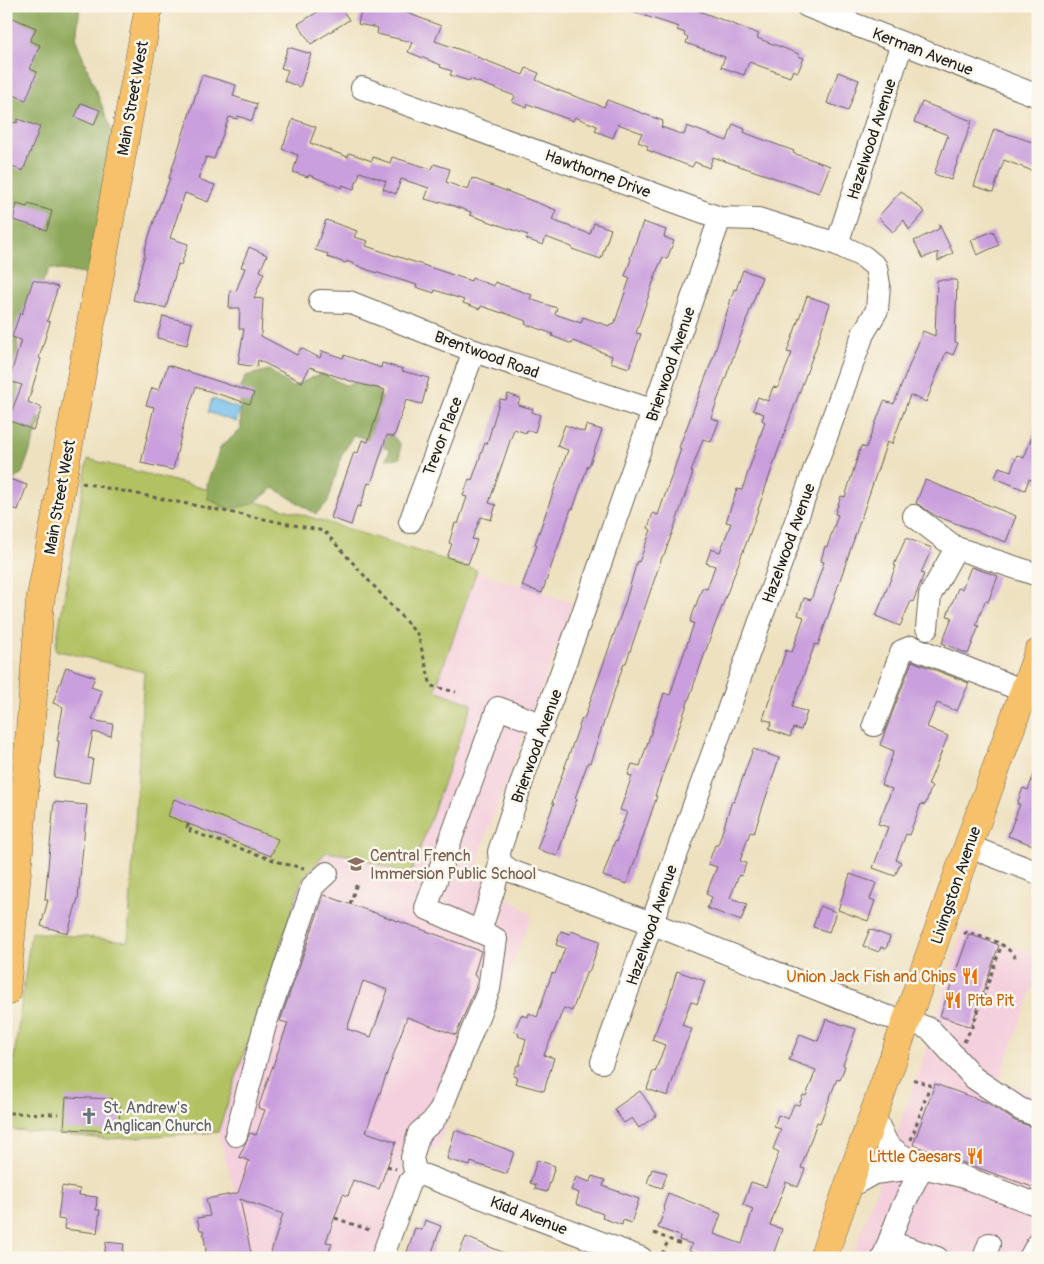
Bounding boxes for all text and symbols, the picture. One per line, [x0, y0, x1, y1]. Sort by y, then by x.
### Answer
street label: Kerman Avenue [870, 24, 976, 80]
street label: Main Street West [113, 39, 153, 157]
street label: Hazelwood Avenue [843, 76, 901, 202]
street label: Hawthorne Drive [542, 146, 653, 202]
street label: Brierwood Avenue [642, 304, 700, 424]
street label: Brentwood Road [432, 327, 542, 383]
street label: Trevor Place [419, 394, 467, 479]
street label: Main Street West [40, 438, 80, 556]
street label: Hazelwood Avenue [758, 481, 820, 606]
street label: Brierwood Avenue [507, 687, 567, 806]
street label: Livingston Avenue [926, 824, 985, 947]
place label: Central French Immersion Public School [370, 846, 536, 884]
school or university icon: Central French Immersion Public School [346, 854, 366, 874]
street label: Hazelwood Avenue [622, 862, 682, 988]
restaurant icon: Union Jack Fish and Chips [960, 966, 980, 986]
place label: Union Jack Fish and Chips [786, 967, 956, 987]
restaurant icon: Pita Pit [943, 990, 963, 1010]
place label: Pita Pit [967, 991, 1015, 1011]
place label: St. Andrew's Anglican Church [103, 1098, 212, 1136]
church icon: St. Andrew's Anglican Church [79, 1106, 99, 1126]
restaurant icon: Little Caesars [965, 1146, 985, 1166]
place label: Little Caesars [868, 1147, 961, 1167]
street label: Kidd Avenue [487, 1192, 570, 1240]

